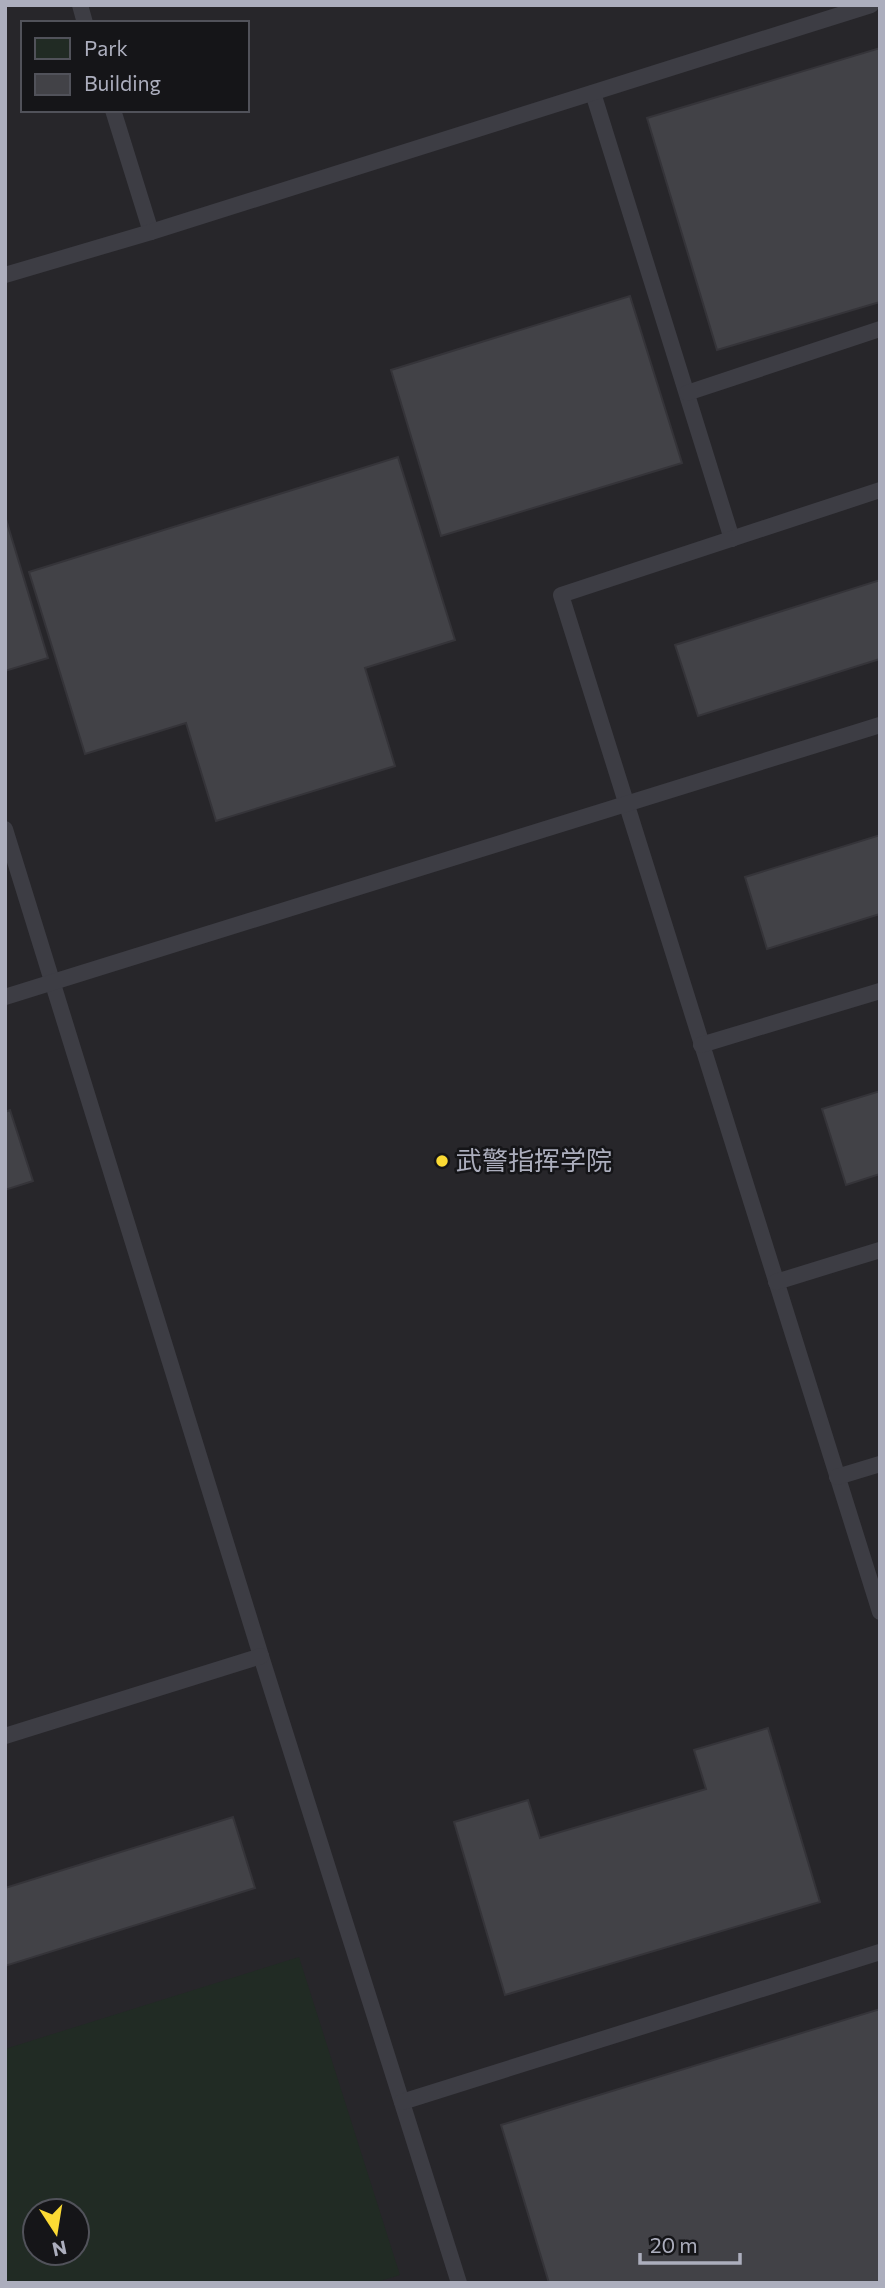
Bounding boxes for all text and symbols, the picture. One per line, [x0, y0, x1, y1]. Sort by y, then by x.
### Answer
legend [21, 21, 248, 112]
text: Park [84, 35, 128, 60]
text: Building [84, 70, 161, 95]
place label: 武警指挥学院 [456, 1144, 612, 1175]
marker: 武警指挥学院 [434, 1153, 450, 1169]
north arrow [21, 2197, 91, 2267]
scale bar [640, 2222, 740, 2266]
text: 20 m [650, 2232, 698, 2257]
text: N [50, 2236, 69, 2262]

